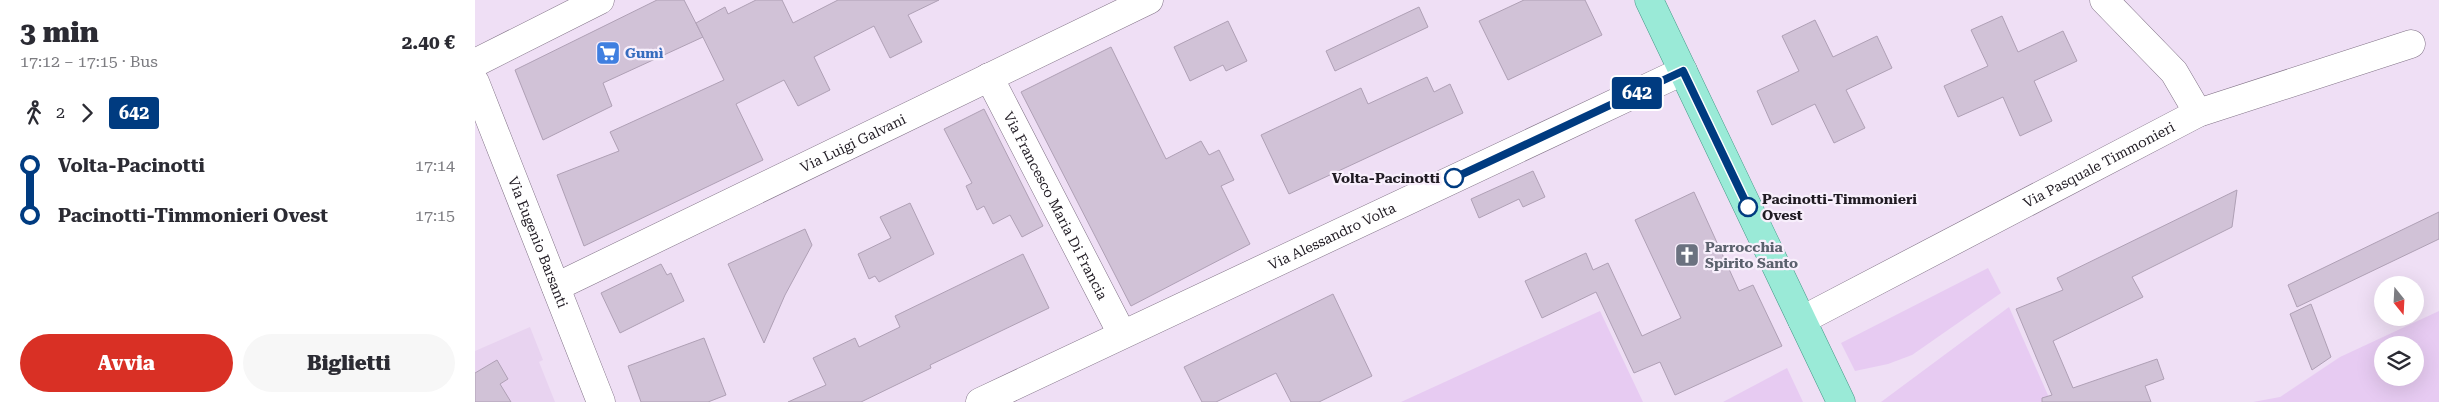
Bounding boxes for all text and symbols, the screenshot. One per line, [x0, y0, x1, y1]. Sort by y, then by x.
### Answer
text: 3 min [20, 16, 99, 49]
text: 2.40 € [402, 31, 455, 54]
supermarket icon: Gumì [595, 40, 621, 66]
place label: Gumì [625, 45, 664, 61]
text: 17:12 – 17:15 · Bus [20, 52, 158, 71]
line badge: 642 [1608, 77, 1666, 109]
text: 642 [1622, 82, 1652, 103]
icon: walk [20, 99, 48, 127]
icon: forward [73, 99, 101, 127]
text: 642 [119, 102, 149, 123]
text: 2 [56, 103, 65, 122]
street label: Via Francesco Maria Di Francia [1000, 109, 1111, 303]
street label: Via Luigi Galvani [798, 111, 909, 176]
street label: Via Pasquale Timmonieri [2021, 118, 2178, 211]
text: Volta-Pacinotti [58, 154, 205, 177]
text: 17:14 [415, 156, 455, 175]
marker: Volta-Pacinotti [1444, 168, 1464, 188]
place label: Volta-Pacinotti [1332, 170, 1440, 186]
street label: Via Eugenio Barsanti [505, 174, 571, 310]
place label: Pacinotti-Timmonieri Ovest [1762, 191, 1917, 223]
marker: Pacinotti-Timmonieri Ovest [1738, 197, 1758, 217]
street label: Via Alessandro Volta [1266, 199, 1398, 273]
text: Pacinotti-Timmonieri Ovest [58, 204, 328, 227]
text: 17:15 [415, 206, 455, 225]
place label: Parrocchia Spirito Santo [1705, 239, 1798, 271]
church icon: Parrocchia Spirito Santo [1674, 242, 1700, 268]
north arrow [2374, 276, 2424, 326]
map controls [2374, 276, 2424, 386]
button: Avvia [20, 334, 233, 392]
button: Biglietti [243, 334, 455, 392]
button: layers [2374, 336, 2424, 386]

